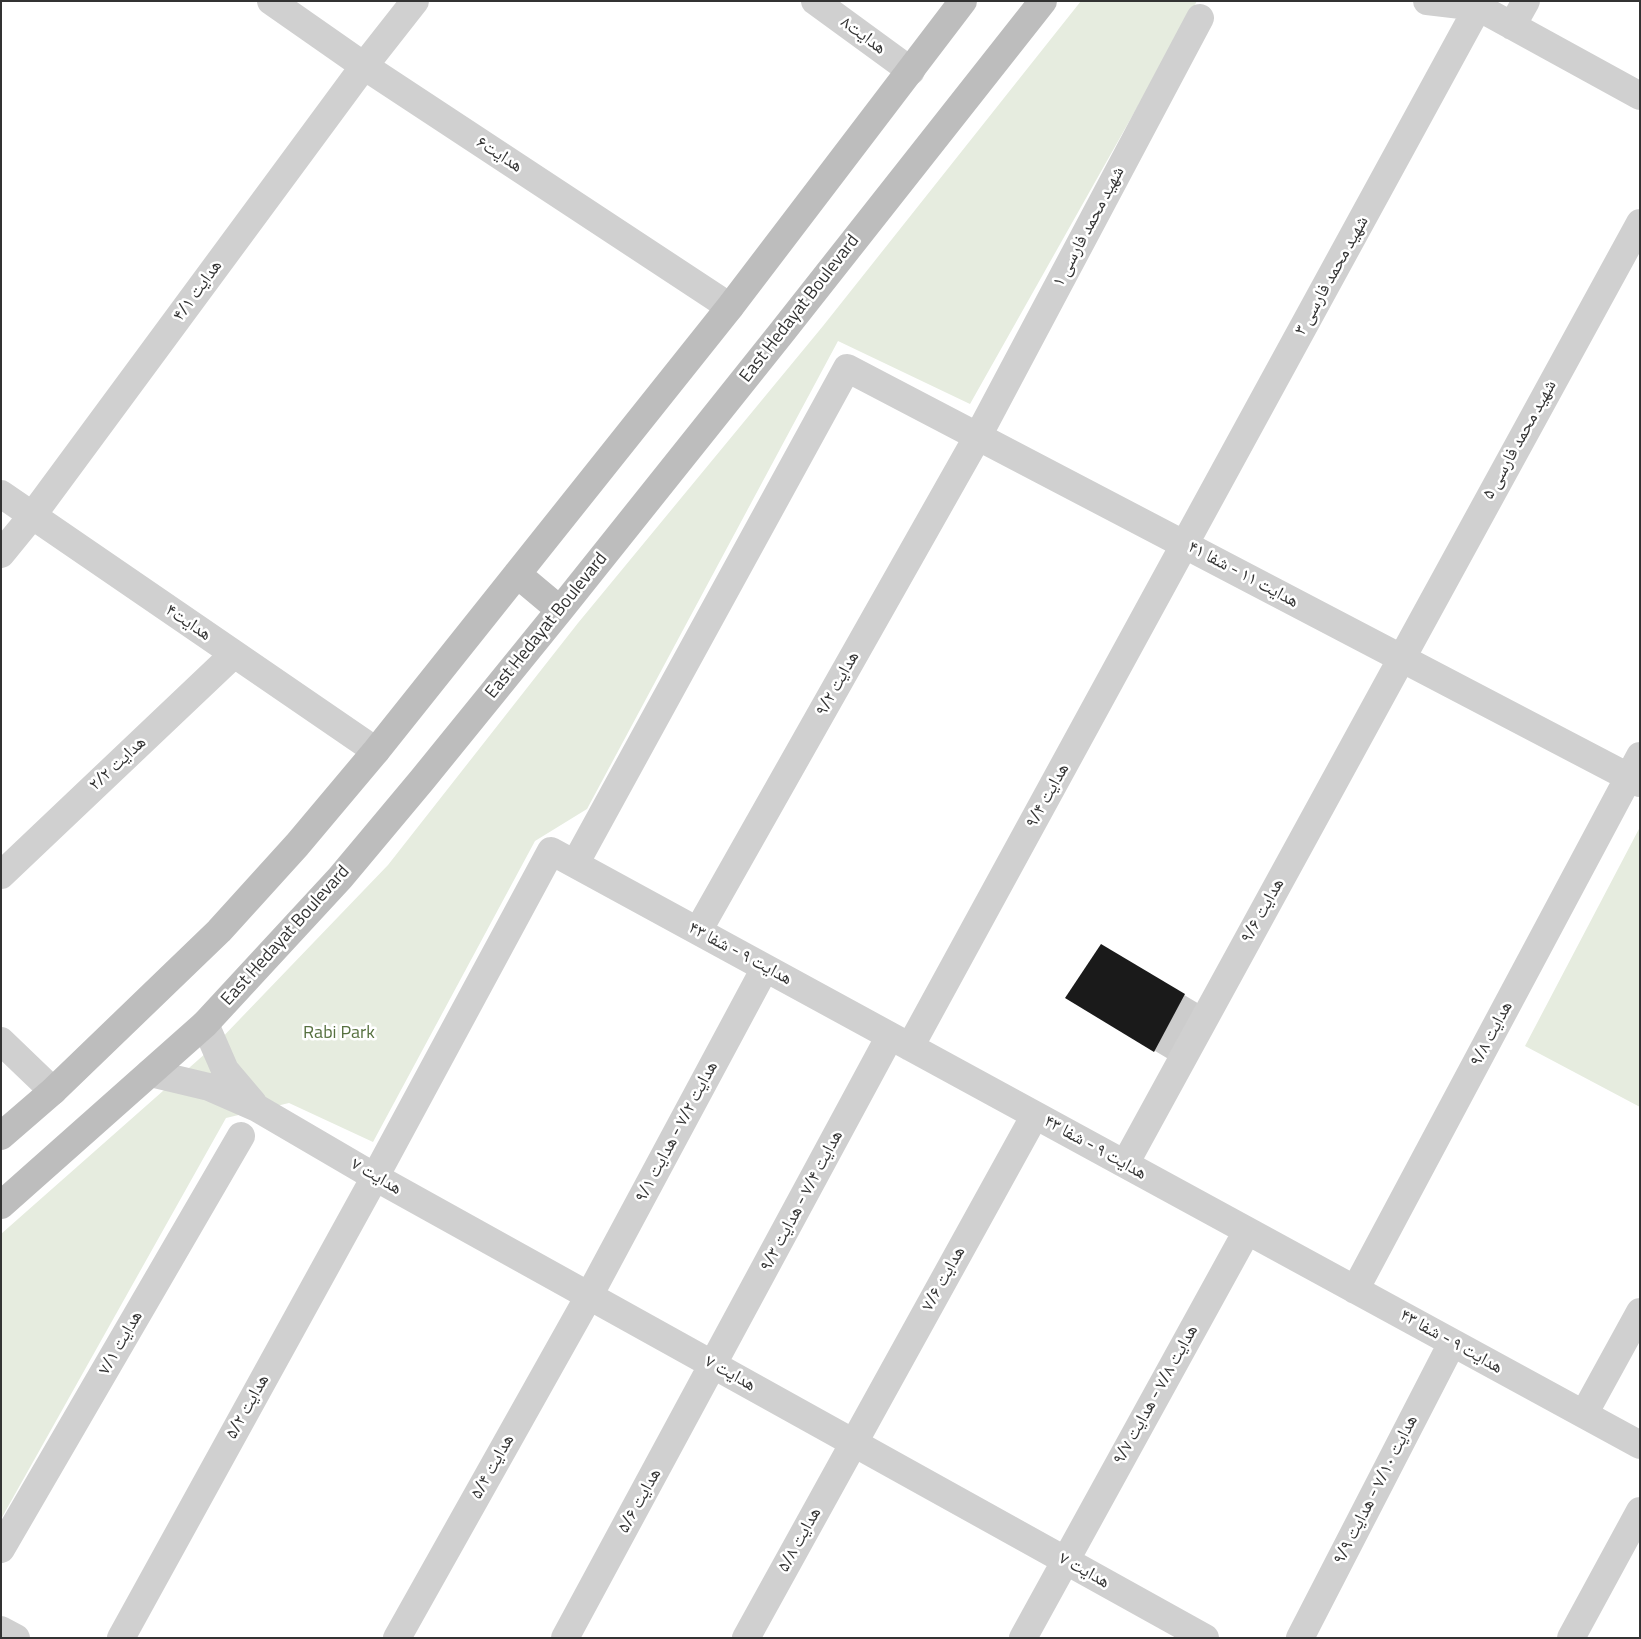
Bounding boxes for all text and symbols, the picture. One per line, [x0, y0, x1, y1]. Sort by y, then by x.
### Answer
street label: هدایت۸ [836, 12, 890, 60]
street label: هدایت۶ [472, 132, 526, 178]
street label: شهید محمد فارسی ۱ [1048, 163, 1130, 291]
street label: شهید محمد فارسی ۳ [1290, 213, 1374, 339]
street label: East Hedayat Boulevard [736, 231, 864, 387]
street label: هدایت ۴/۱ [169, 256, 227, 326]
street label: شهید محمد فارسی ۵ [1478, 377, 1562, 503]
street label: هدایت ۱۱ - شفا ۴۱ [1184, 537, 1302, 613]
street label: East Hedayat Boulevard [482, 549, 612, 703]
street label: هدایت۴ [161, 600, 215, 646]
street label: هدایت ۹/۲ [811, 648, 865, 720]
street label: هدایت ۲/۲ [85, 732, 151, 796]
street label: هدایت ۹/۴ [1021, 760, 1075, 832]
street label: East Hedayat Boulevard [217, 861, 355, 1011]
street label: هدایت ۹/۶ [1236, 875, 1290, 947]
street label: هدایت ۹ - شفا ۴۳ [685, 918, 795, 990]
street label: هدایت ۹/۸ [1466, 998, 1518, 1070]
park label: Rabi Park [303, 1023, 375, 1045]
street label: هدایت ۷/۲ - هدایت ۹/۱ [631, 1058, 723, 1206]
street label: هدایت ۹ - شفا ۴۳ [1040, 1111, 1150, 1185]
street label: هدایت ۷/۴ - هدایت ۹/۳ [756, 1127, 848, 1275]
street label: هدایت ۷ [347, 1154, 405, 1200]
street label: هدایت ۷/۶ [917, 1243, 971, 1315]
street label: هدایت ۹ - شفا ۴۳ [1396, 1305, 1506, 1379]
street label: هدایت ۷/۱ [94, 1307, 148, 1379]
street label: هدایت ۷/۸ - هدایت ۹/۷ [1109, 1321, 1203, 1469]
street label: هدایت ۷ [701, 1351, 759, 1397]
street label: هدایت ۵/۲ [221, 1371, 275, 1443]
street label: هدایت ۷/۱۰ - هدایت ۹/۹ [1329, 1412, 1423, 1568]
street label: هدایت ۵/۴ [466, 1431, 520, 1503]
street label: هدایت ۵/۶ [613, 1465, 667, 1537]
street label: هدایت ۵/۸ [773, 1504, 827, 1576]
street label: هدایت ۷ [1055, 1548, 1113, 1594]

